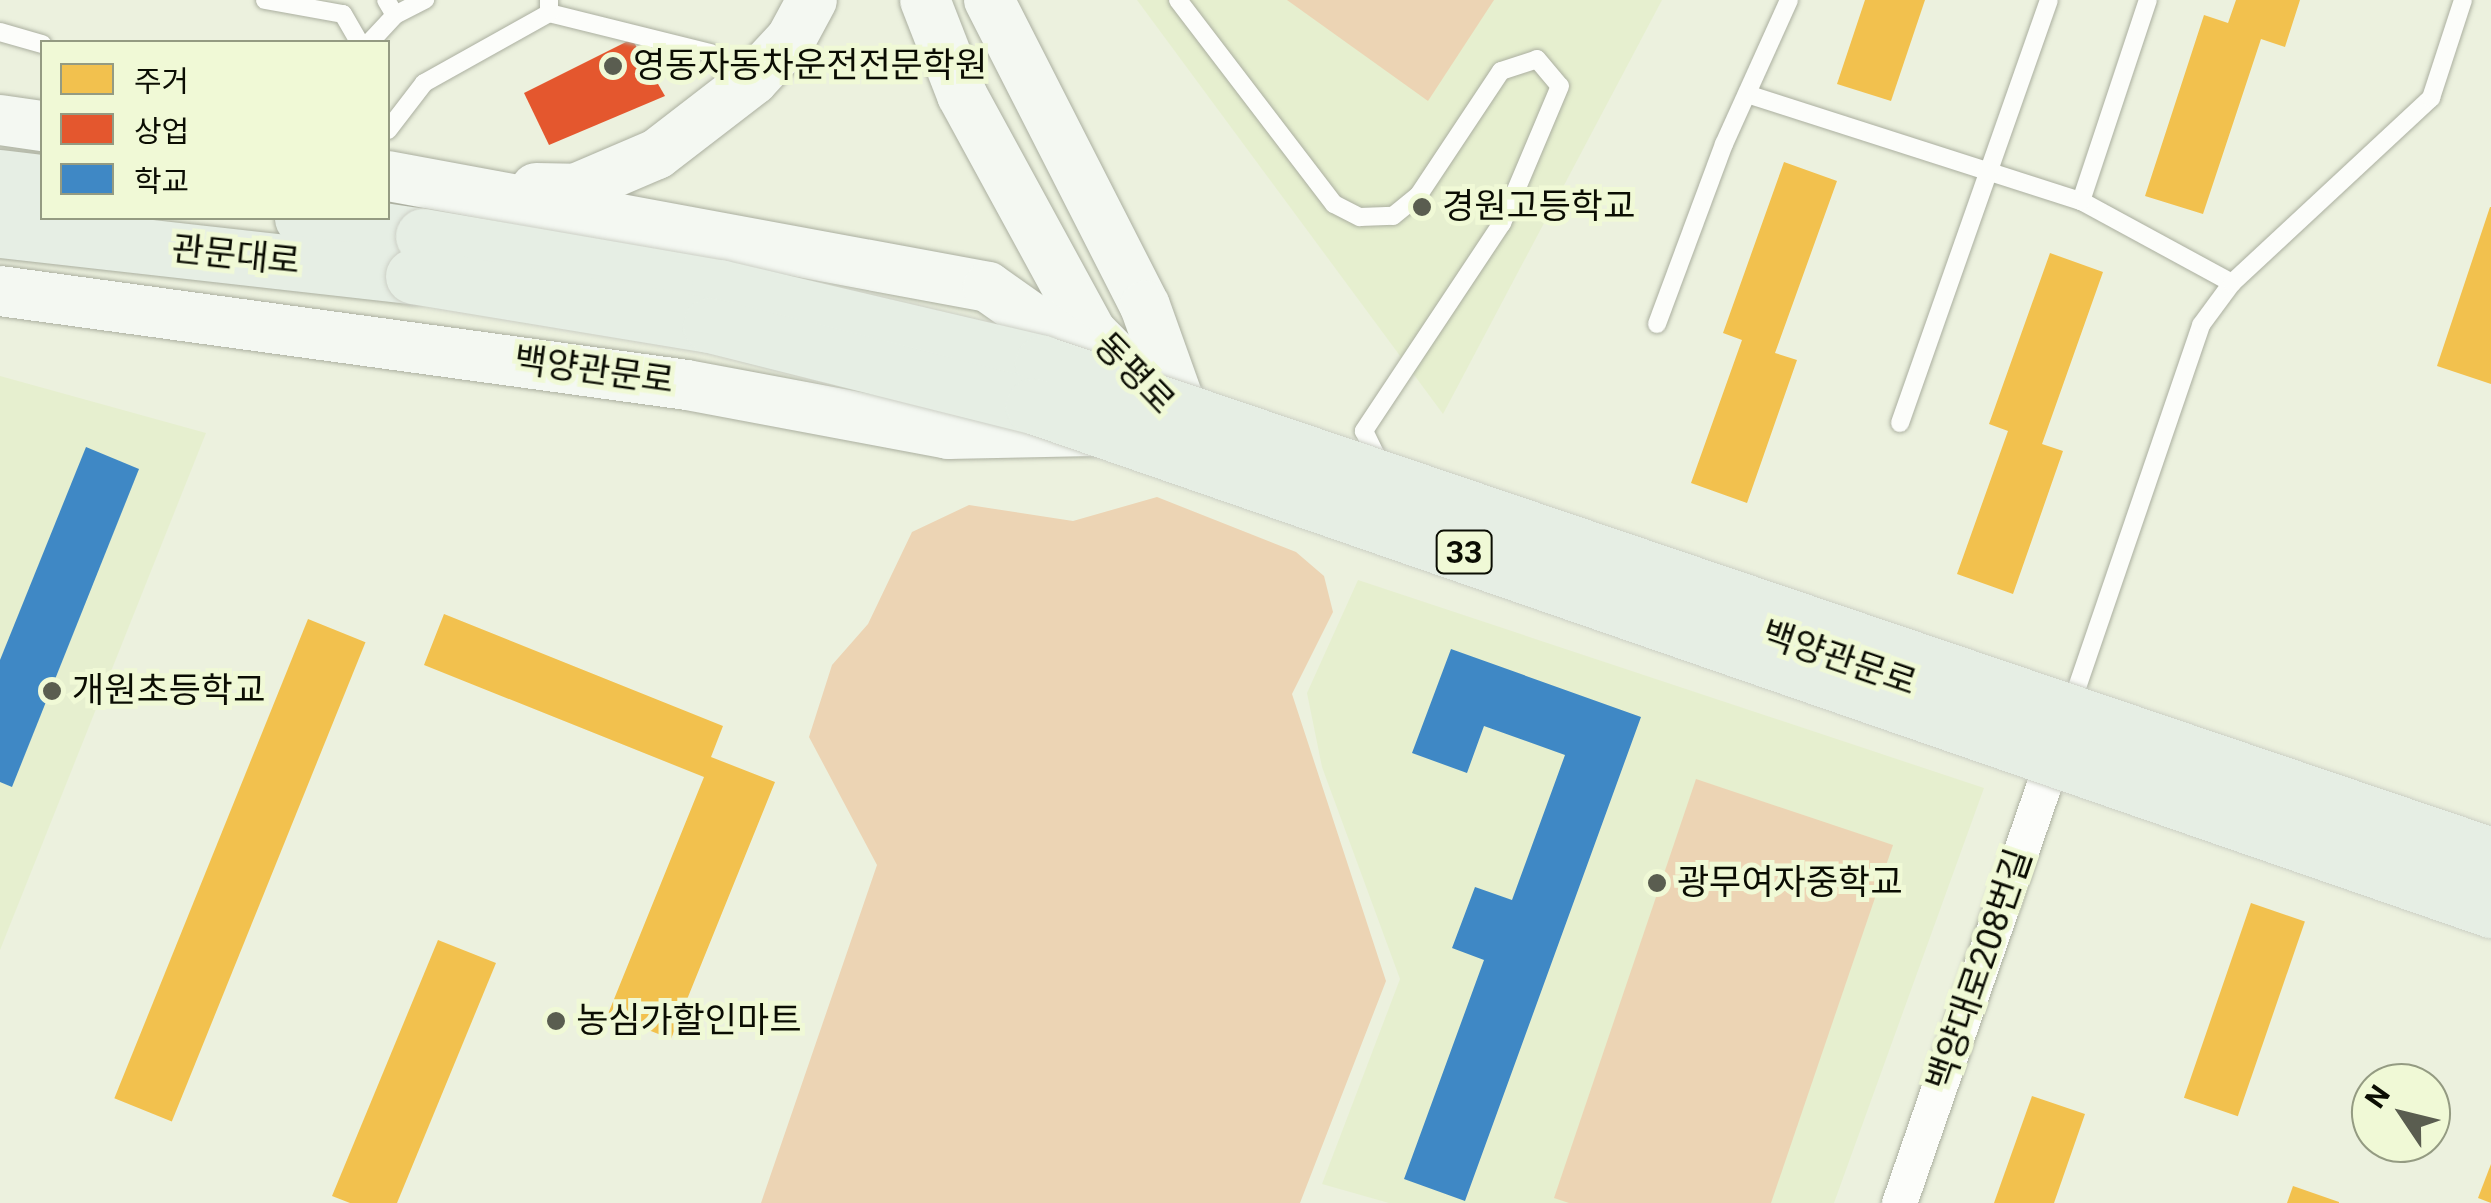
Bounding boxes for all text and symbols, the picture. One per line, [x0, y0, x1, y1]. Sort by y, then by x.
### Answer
legend [40, 40, 390, 220]
place label: 영동자동차운전전문학원 [633, 45, 987, 87]
marker: 영동자동차운전전문학원 [602, 55, 624, 77]
text: 주거 [134, 64, 189, 99]
text: 상업 [134, 114, 189, 149]
text: 학교 [134, 164, 189, 199]
place label: 경원고등학교 [1442, 186, 1635, 228]
marker: 경원고등학교 [1411, 196, 1433, 218]
street label: 관문대로 [170, 228, 302, 284]
street label: 동평로 [1085, 325, 1183, 423]
street label: 백양관문로 [511, 339, 677, 403]
road number: 33 [1434, 525, 1494, 579]
street label: 백양관문로 [1756, 613, 1922, 705]
place label: 개원초등학교 [72, 670, 265, 712]
marker: 개원초등학교 [41, 680, 63, 702]
street label: 백양대로208번길 [1919, 844, 2041, 1096]
place label: 광무여자중학교 [1677, 862, 1902, 904]
marker: 광무여자중학교 [1646, 872, 1668, 894]
place label: 농심가할인마트 [576, 1000, 801, 1042]
marker: 농심가할인마트 [545, 1010, 567, 1032]
north arrow [2351, 1063, 2451, 1163]
text: N [2358, 1079, 2397, 1114]

